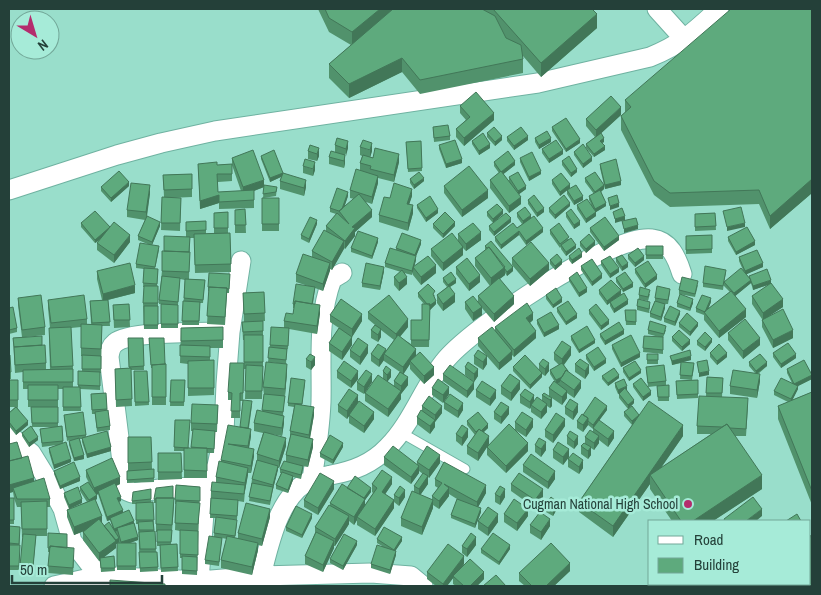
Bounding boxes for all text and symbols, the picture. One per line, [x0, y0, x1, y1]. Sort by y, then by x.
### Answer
north arrow [10, 10, 60, 60]
text: N [34, 36, 52, 55]
place label: Cugman National High School [523, 495, 678, 513]
marker: Cugman National High School [682, 498, 694, 510]
legend [648, 520, 811, 585]
text: Road [694, 529, 723, 550]
scale bar [12, 552, 162, 584]
text: Building [694, 554, 739, 575]
text: 50 m [20, 559, 47, 580]

